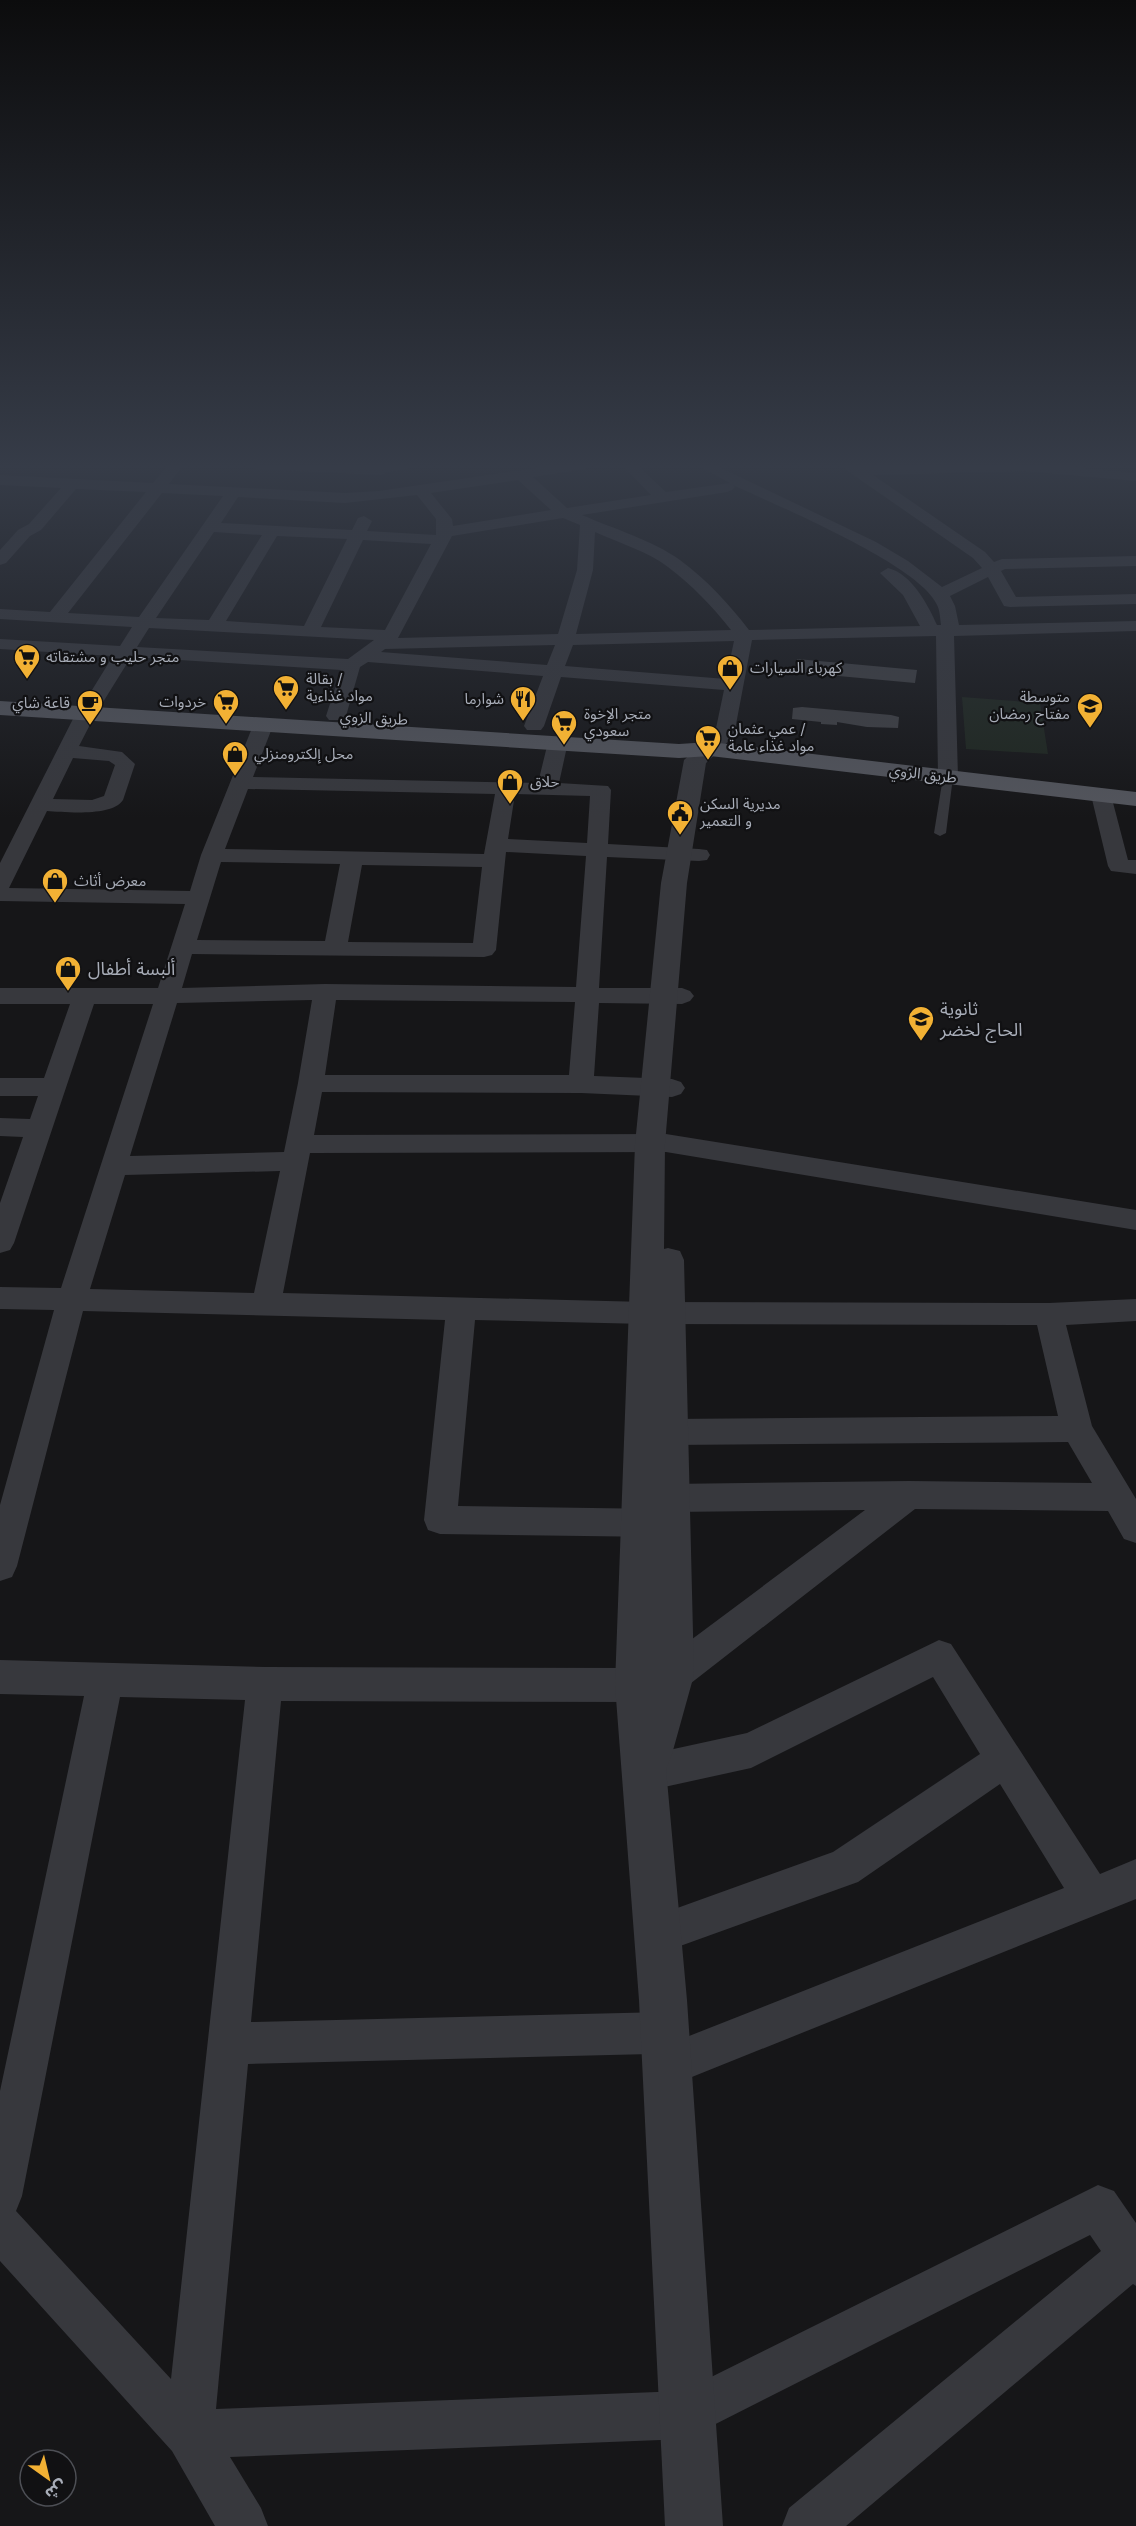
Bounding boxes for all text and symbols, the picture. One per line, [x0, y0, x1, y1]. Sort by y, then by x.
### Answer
supermarket icon: متجر حليب و مشتقاته [12, 642, 42, 680]
place label: متجر حليب و مشتقاته [46, 647, 179, 666]
shop icon: كهرباء السيارات [715, 653, 745, 691]
place label: كهرباء السيارات [750, 658, 843, 677]
place label: بقالة / مواد غذاءية [306, 669, 373, 705]
supermarket icon: بقالة / مواد غذاءية [271, 673, 301, 711]
restaurant icon: شوارما [508, 684, 538, 722]
supermarket icon: خردوات [211, 687, 241, 725]
place label: متوسطة مفتاح رمضان [989, 687, 1070, 726]
cafe icon: قاعة شاي [75, 688, 105, 726]
place label: شوارما [464, 689, 504, 708]
school or university icon: متوسطة مفتاح رمضان [1075, 691, 1105, 729]
place label: خردوات [159, 692, 206, 711]
place label: قاعة شاي [12, 693, 70, 714]
place label: متجر الإخوة سعودي [584, 704, 651, 742]
street label: طريق الزوي [339, 706, 408, 731]
supermarket icon: متجر الإخوة سعودي [549, 708, 579, 746]
place label: عمي عثمان / مواد غذاء عامة [728, 719, 814, 755]
supermarket icon: عمي عثمان / مواد غذاء عامة [693, 723, 723, 761]
shop icon: محل إلكترومنزلي [220, 739, 250, 777]
place label: محل إلكترومنزلي [254, 744, 353, 765]
street label: طريق الزوي [888, 760, 958, 790]
shop icon: حلاق [495, 767, 525, 805]
place label: حلاق [530, 772, 560, 791]
place label: مديرية السكن و التعمير [699, 794, 781, 830]
public building icon: مديرية السكن و التعمير [665, 798, 695, 836]
shop icon: معرض أثاث [40, 866, 70, 904]
place label: معرض أثاث [74, 871, 146, 890]
shop icon: ألبسة أطفال [53, 954, 83, 992]
place label: ألبسة أطفال [88, 958, 175, 980]
place label: ثانوية الحاج لخضر [939, 998, 1023, 1043]
school or university icon: ثانوية الحاج لخضر [906, 1004, 936, 1042]
north arrow [18, 2448, 78, 2508]
text: ش [42, 2476, 71, 2505]

